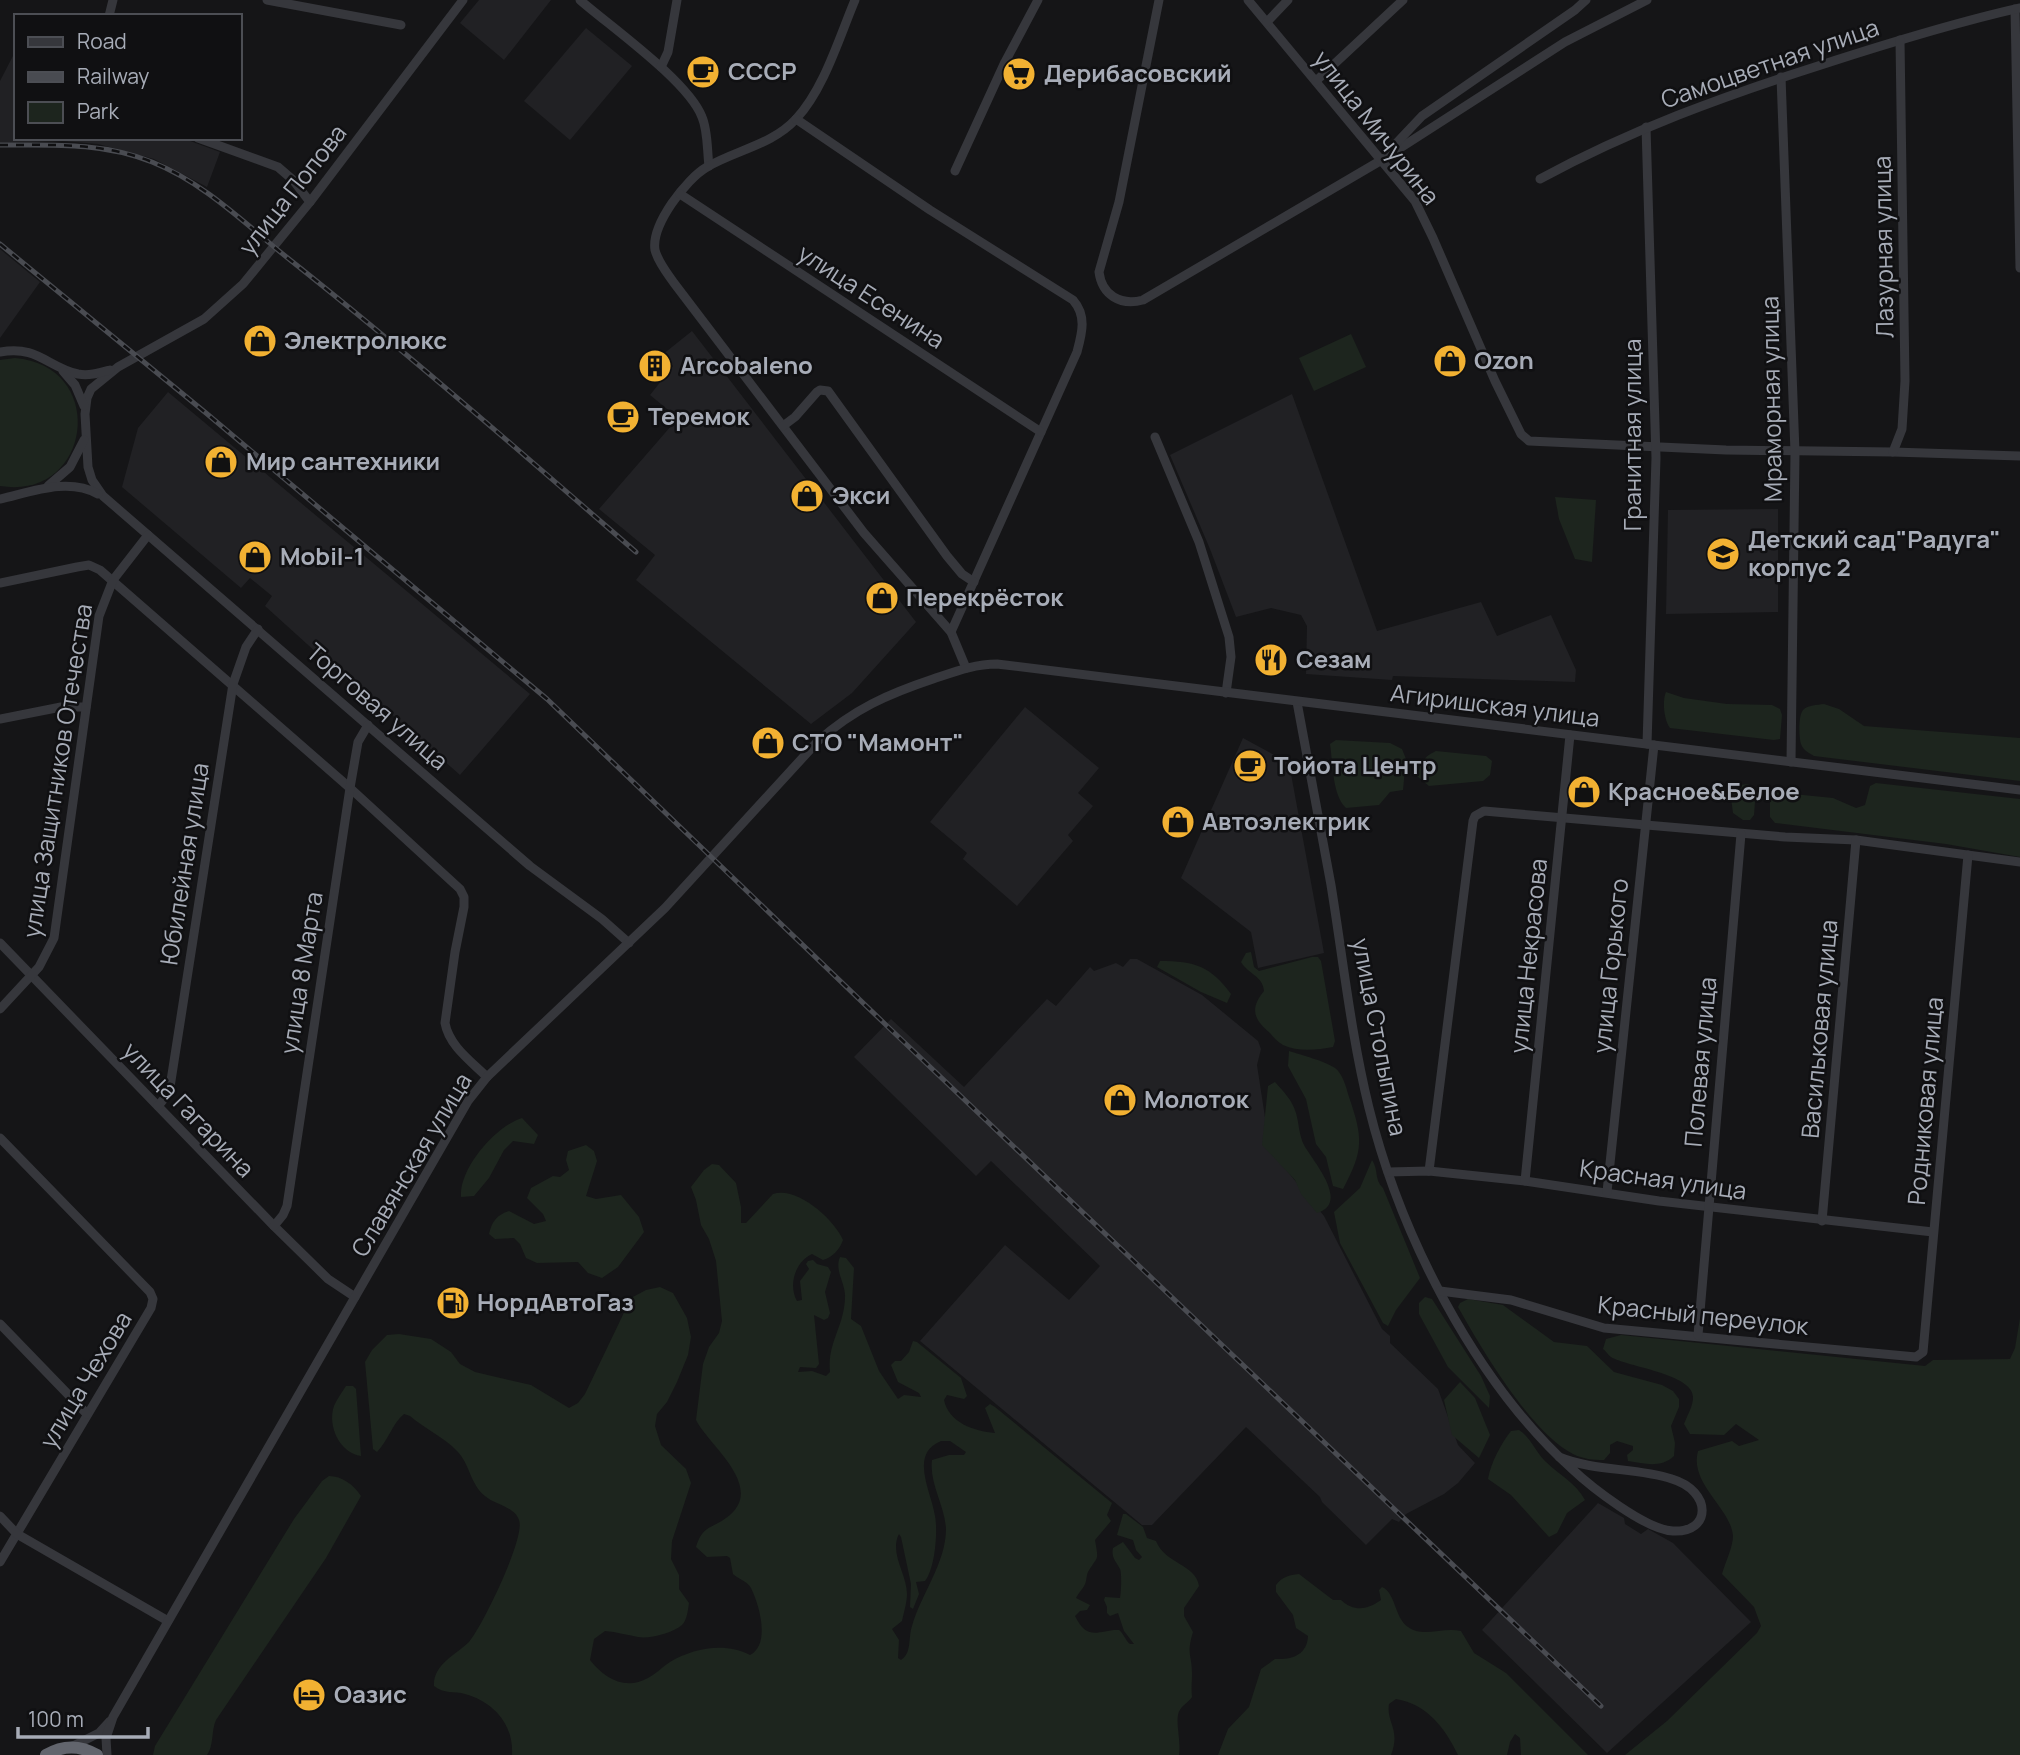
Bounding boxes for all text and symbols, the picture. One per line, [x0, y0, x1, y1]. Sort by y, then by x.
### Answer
street label: Самоцветная улица [1656, 10, 1883, 115]
legend [14, 14, 242, 140]
text: Road [77, 27, 127, 55]
street label: улица Мичурина [1306, 43, 1448, 211]
cafe icon: СССР [684, 53, 722, 91]
place label: СССР [728, 54, 797, 87]
supermarket icon: Дерибасовский [1000, 55, 1038, 93]
place label: Дерибасовский [1044, 56, 1232, 89]
text: Railway [77, 62, 149, 90]
text: Park [77, 97, 119, 125]
street label: улица Попова [230, 117, 353, 261]
street label: Лазурная улица [1864, 155, 1901, 339]
street label: улица Есенина [792, 236, 952, 356]
street label: Мраморная улица [1752, 296, 1789, 502]
shop icon: Электролюкс [241, 322, 279, 360]
place label: Электролюкс [284, 323, 447, 356]
street label: Гранитная улица [1615, 339, 1648, 531]
shop icon: Ozon [1431, 342, 1469, 380]
place label: Ozon [1474, 343, 1534, 376]
building icon: Arcobaleno [636, 347, 674, 385]
place label: Arcobaleno [680, 348, 813, 381]
cafe icon: Теремок [604, 398, 642, 436]
place label: Теремок [648, 399, 750, 432]
shop icon: Мир сантехники [202, 443, 240, 481]
place label: Мир сантехники [246, 444, 440, 477]
shop icon: Экси [788, 477, 826, 515]
place label: Экси [832, 478, 890, 511]
place label: Детский сад"Радуга" корпус 2 [1748, 522, 2001, 583]
school or university icon: Детский сад"Радуга" корпус 2 [1704, 535, 1742, 573]
shop icon: Mobil-1 [236, 538, 274, 576]
place label: Mobil-1 [280, 539, 364, 572]
shop icon: Перекрёсток [863, 579, 901, 617]
place label: Перекрёсток [906, 580, 1064, 613]
street label: улица Защитников Отечества [14, 601, 99, 940]
street label: Торговая улица [300, 635, 456, 777]
restaurant icon: Сезам [1252, 641, 1290, 679]
place label: Сезам [1296, 642, 1371, 675]
street label: Агиришская улица [1389, 675, 1602, 734]
shop icon: СТО "Мамонт" [749, 724, 787, 762]
place label: СТО "Мамонт" [792, 725, 964, 758]
cafe icon: Тойота Центр [1231, 747, 1269, 785]
place label: Тойота Центр [1274, 748, 1437, 781]
street label: Юбилейная улица [151, 760, 216, 967]
shop icon: Красное&Белое [1565, 773, 1603, 811]
place label: Красное&Белое [1608, 774, 1800, 807]
shop icon: Автоэлектрик [1159, 803, 1197, 841]
place label: Автоэлектрик [1202, 804, 1371, 837]
street label: улица Некрасова [1501, 857, 1554, 1055]
street label: улица Горького [1584, 877, 1635, 1055]
street label: улица 8 Марта [271, 889, 330, 1056]
street label: Васильковая улица [1793, 918, 1845, 1140]
street label: улица Столыпина [1345, 935, 1416, 1138]
street label: Полевая улица [1676, 975, 1723, 1148]
street label: Родниковая улица [1899, 995, 1950, 1206]
street label: улица Гагарина [116, 1034, 262, 1184]
street label: Славянская улица [343, 1066, 479, 1262]
shop icon: Молоток [1101, 1081, 1139, 1119]
place label: Молоток [1144, 1082, 1250, 1115]
street label: Красная улица [1578, 1150, 1749, 1207]
fuel station icon: НордАвтоГаз [434, 1284, 472, 1322]
place label: НордАвтоГаз [477, 1285, 634, 1318]
street label: Красный переулок [1596, 1287, 1811, 1342]
street label: улица Чехова [31, 1305, 139, 1454]
hotel icon: Оазис [290, 1676, 328, 1714]
place label: Оазис [334, 1677, 407, 1710]
scale bar [18, 1696, 147, 1740]
text: 100 m [28, 1705, 84, 1733]

